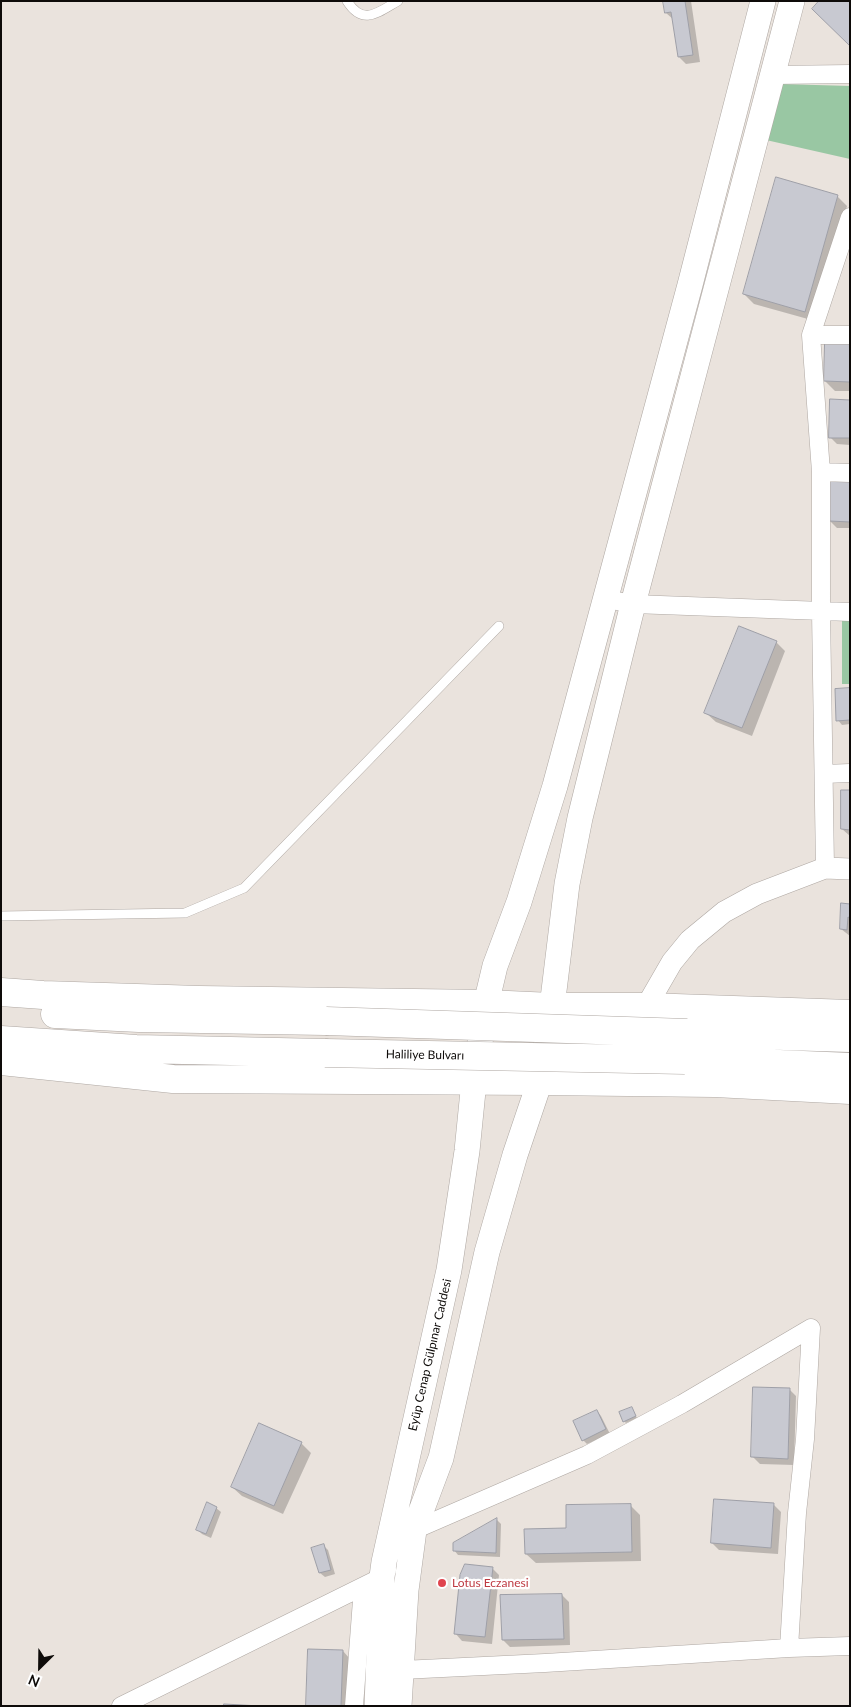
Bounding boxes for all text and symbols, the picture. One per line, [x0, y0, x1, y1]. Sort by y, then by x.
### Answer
street label: Haliliye Bulvarı [386, 1047, 464, 1063]
street label: Eyüp Cenap Gülpınar Caddesi [405, 1277, 455, 1433]
place label: Lotus Eczanesi [452, 1576, 529, 1590]
marker: Lotus Eczanesi [436, 1577, 448, 1589]
north arrow [15, 1642, 65, 1692]
text: N [26, 1671, 42, 1691]

